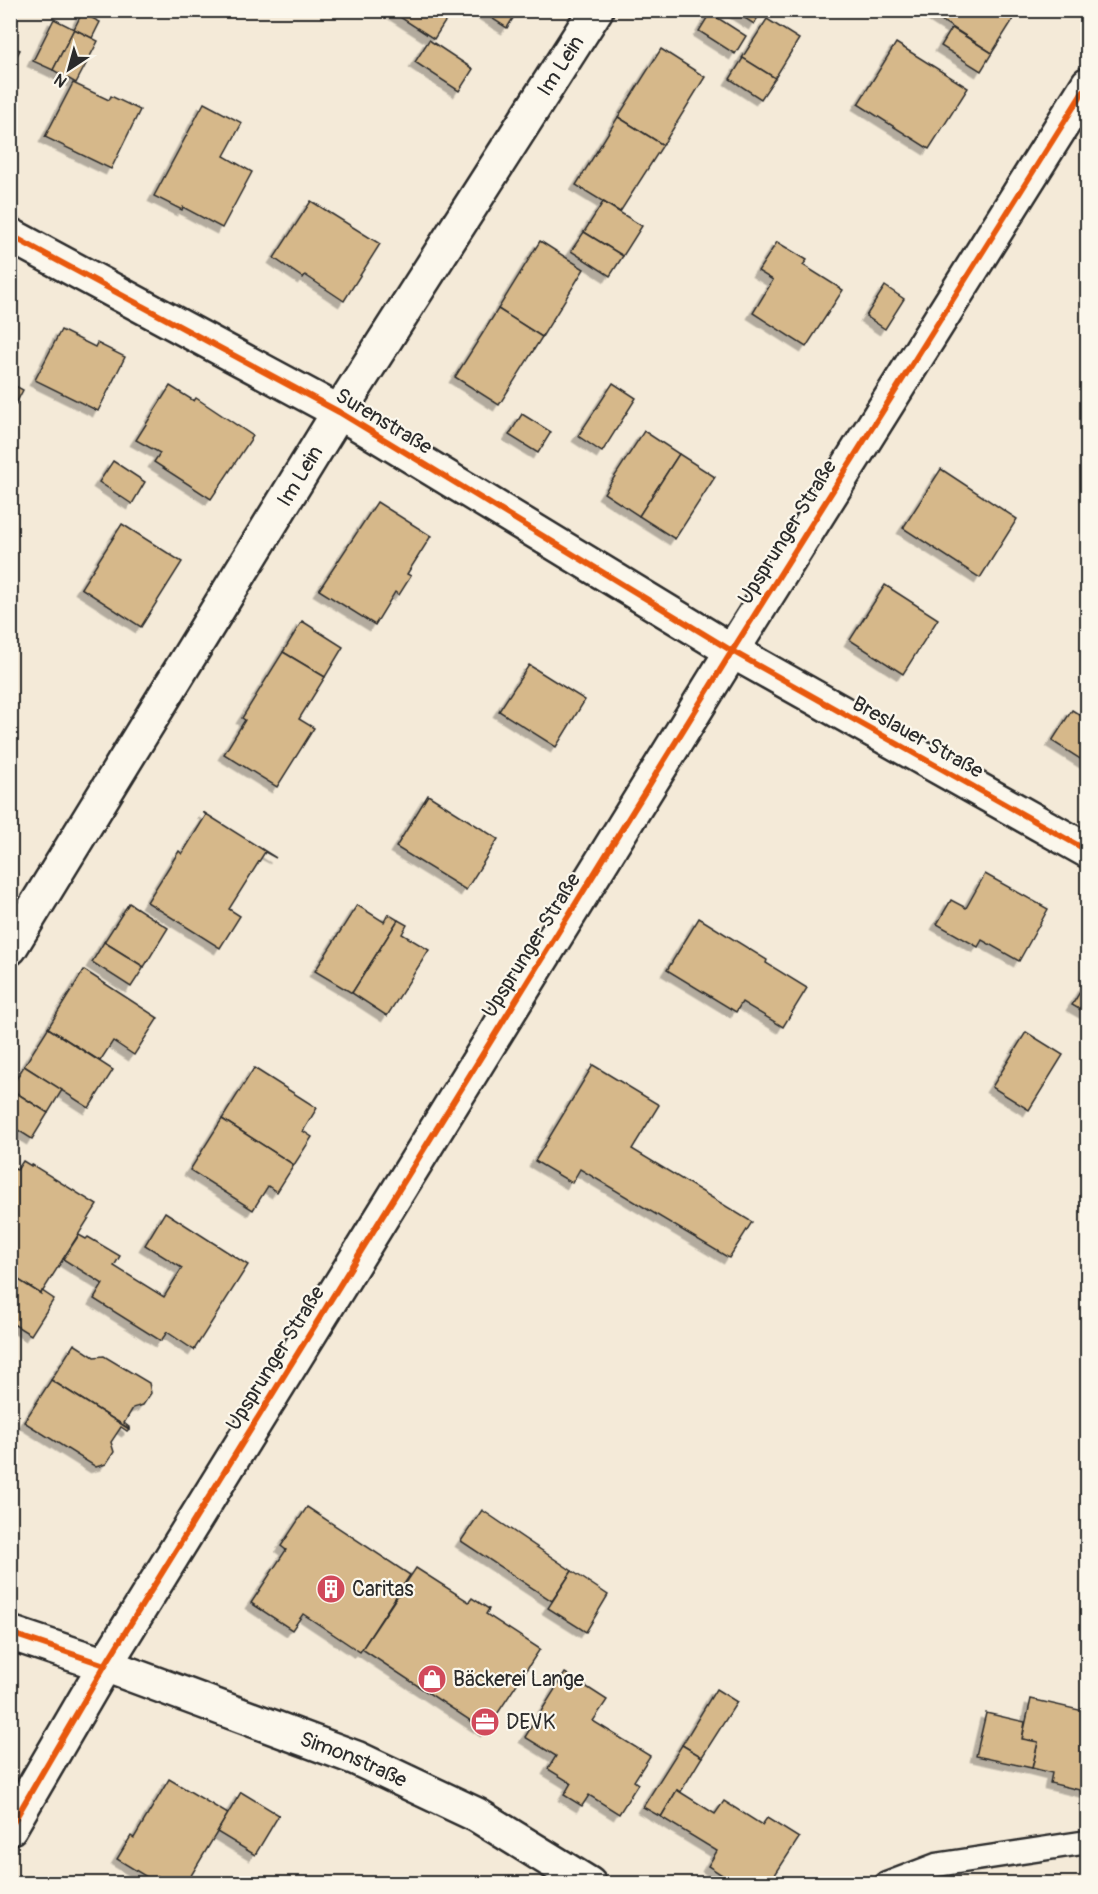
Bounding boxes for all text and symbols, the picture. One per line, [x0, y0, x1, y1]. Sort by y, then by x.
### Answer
street label: Im Lein [531, 31, 590, 101]
north arrow [39, 39, 99, 99]
text: N [50, 69, 71, 92]
street label: Surenstraße [330, 382, 438, 461]
street label: Im Lein [271, 441, 329, 512]
street label: Upsprunger Straße [732, 454, 843, 610]
street label: Breslauer Straße [847, 690, 989, 785]
street label: Upsprunger Straße [476, 867, 587, 1023]
street label: Upsprunger Straße [220, 1280, 331, 1436]
building icon: Caritas [315, 1573, 347, 1605]
place label: Caritas [352, 1576, 414, 1603]
shop icon: Bäckerei Lange [416, 1663, 448, 1695]
place label: Bäckerei Lange [453, 1666, 585, 1693]
office icon: DEVK [469, 1706, 501, 1738]
place label: DEVK [506, 1709, 556, 1736]
street label: Simonstraße [296, 1725, 412, 1794]

